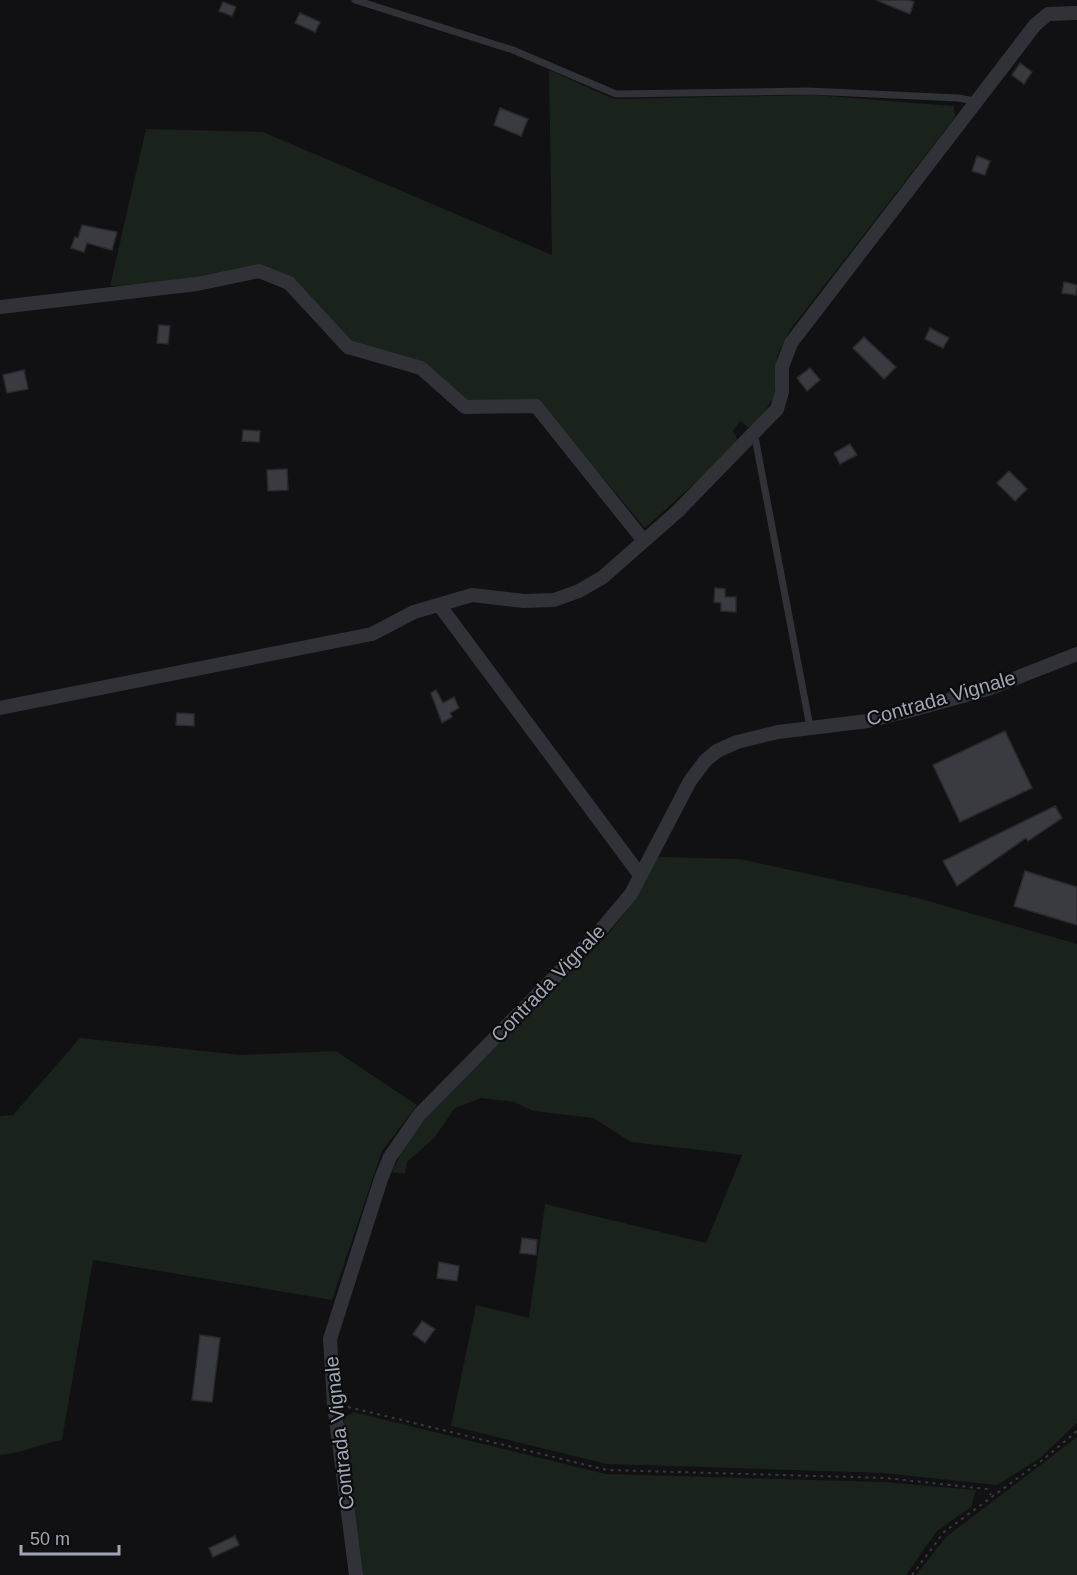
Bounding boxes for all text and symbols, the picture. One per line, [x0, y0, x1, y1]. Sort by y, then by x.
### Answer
street label: Contrada Vignale [864, 666, 1018, 730]
street label: Contrada Vignale [487, 920, 609, 1046]
street label: Contrada Vignale [320, 1355, 358, 1511]
scale bar [21, 1518, 118, 1556]
text: 50 m [30, 1529, 70, 1549]

